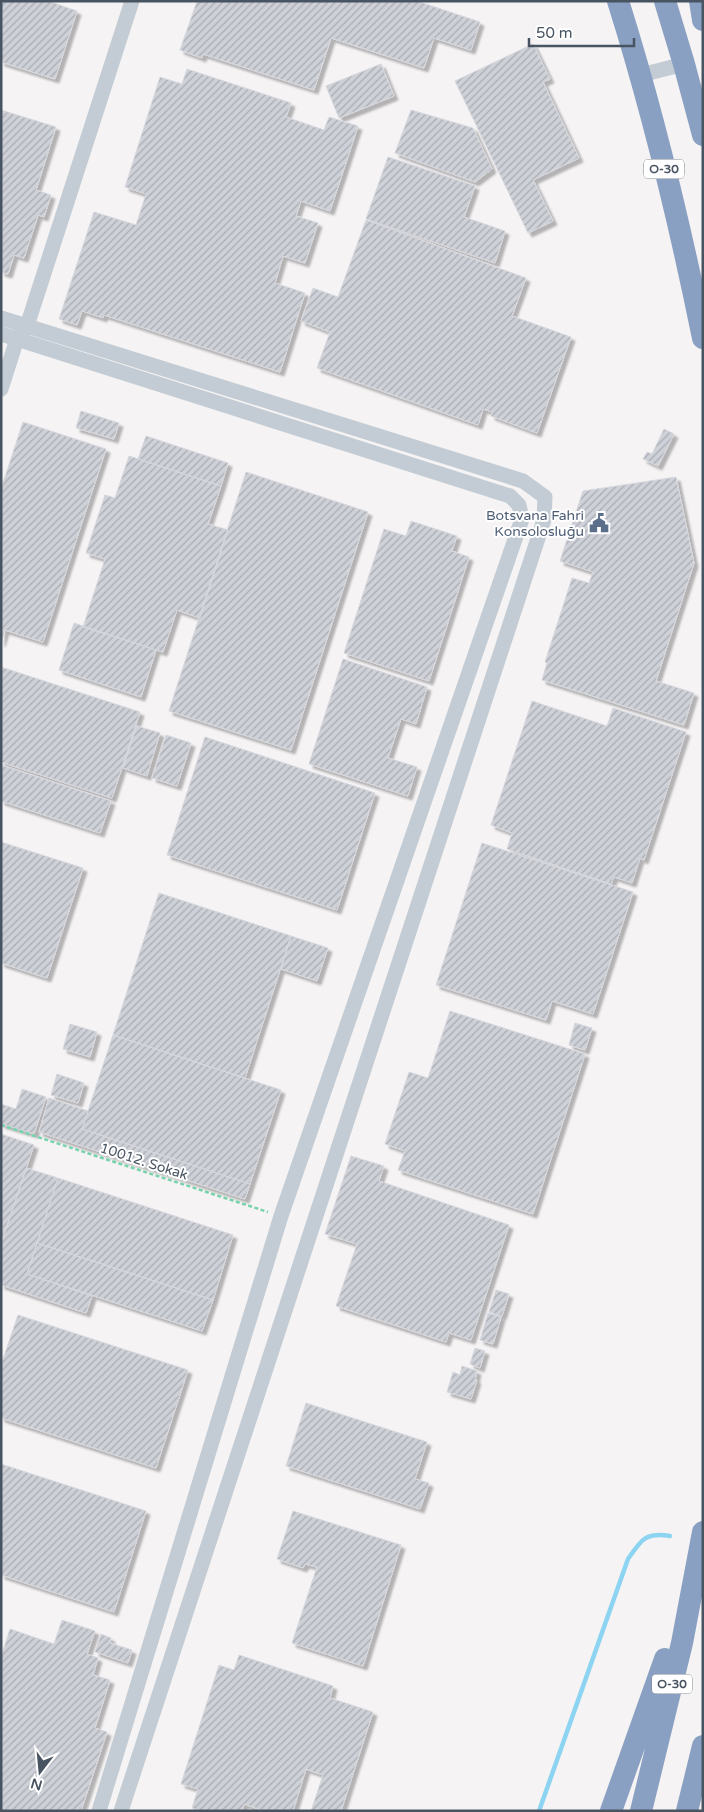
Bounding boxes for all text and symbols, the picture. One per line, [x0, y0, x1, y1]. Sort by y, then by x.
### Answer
scale bar [529, 15, 634, 47]
text: 50 m [536, 24, 573, 42]
road number: O-30 [644, 160, 684, 178]
place label: Botsvana Fahri Konsolosluğu [486, 507, 584, 540]
public building icon: Botsvana Fahri Konsolosluğu [588, 512, 610, 534]
street label: 10012. Sokak [98, 1139, 190, 1184]
road number: O-30 [652, 1675, 692, 1694]
north arrow [15, 1747, 65, 1797]
text: N [29, 1774, 44, 1794]

